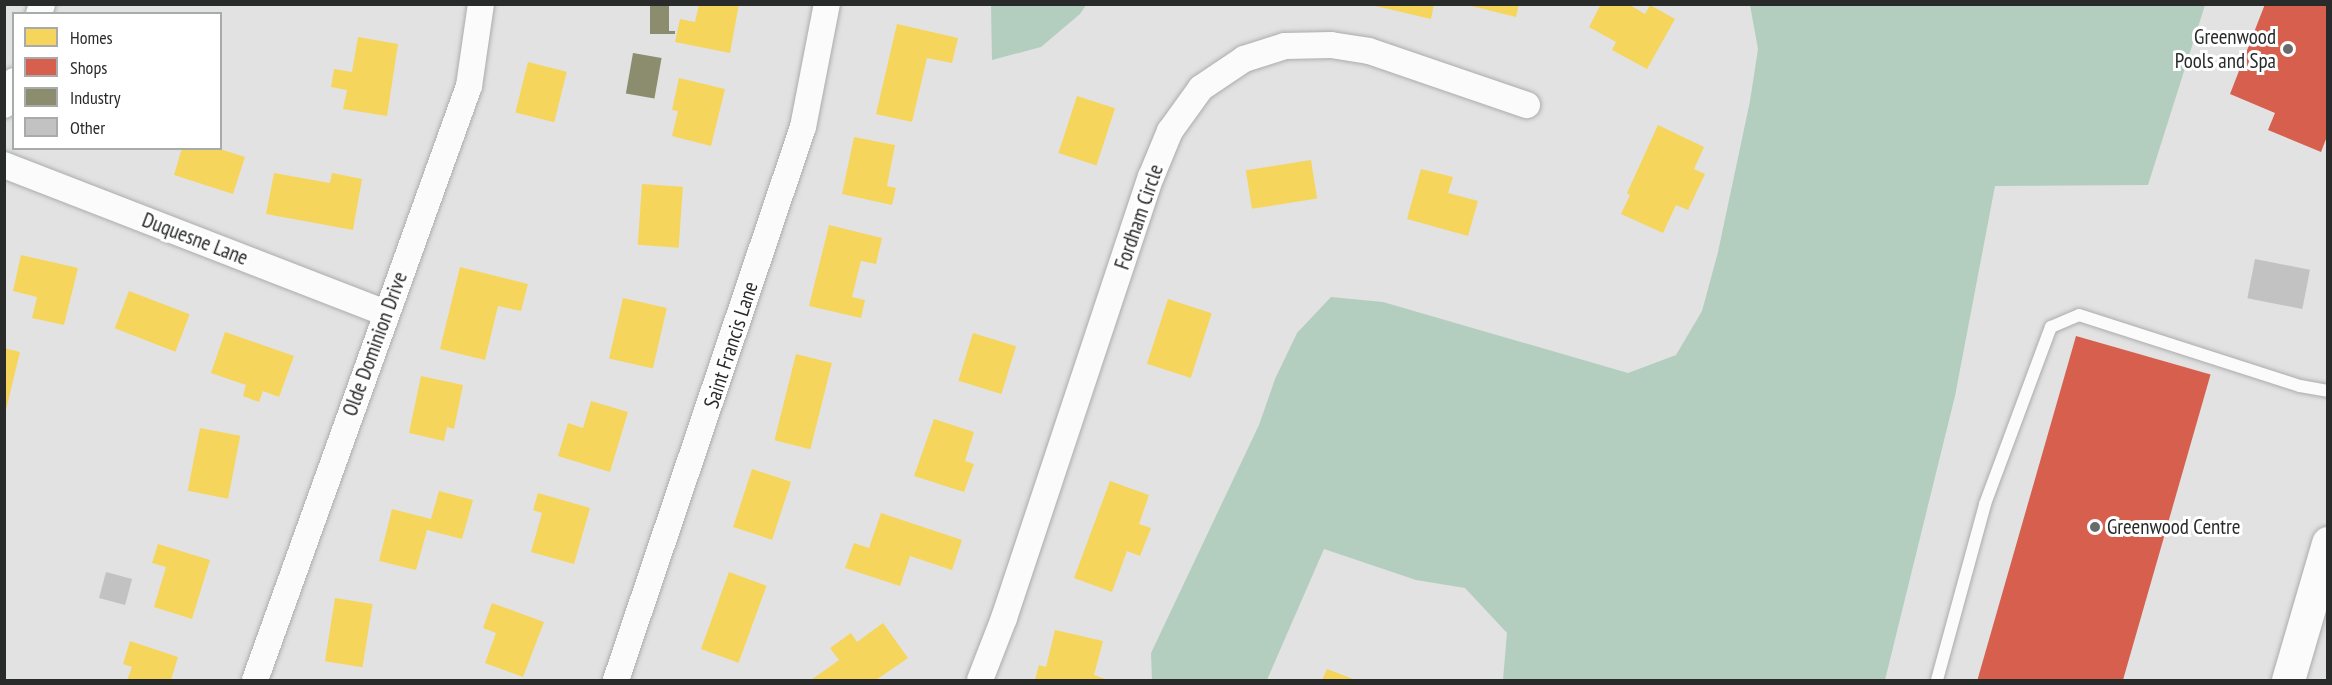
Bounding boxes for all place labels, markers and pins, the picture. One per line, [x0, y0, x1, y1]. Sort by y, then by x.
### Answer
place label: Greenwood Pools and Spa [2175, 24, 2276, 74]
marker: Greenwood Pools and Spa [2281, 42, 2295, 56]
place label: Greenwood Centre [2107, 514, 2240, 540]
marker: Greenwood Centre [2088, 520, 2102, 534]

